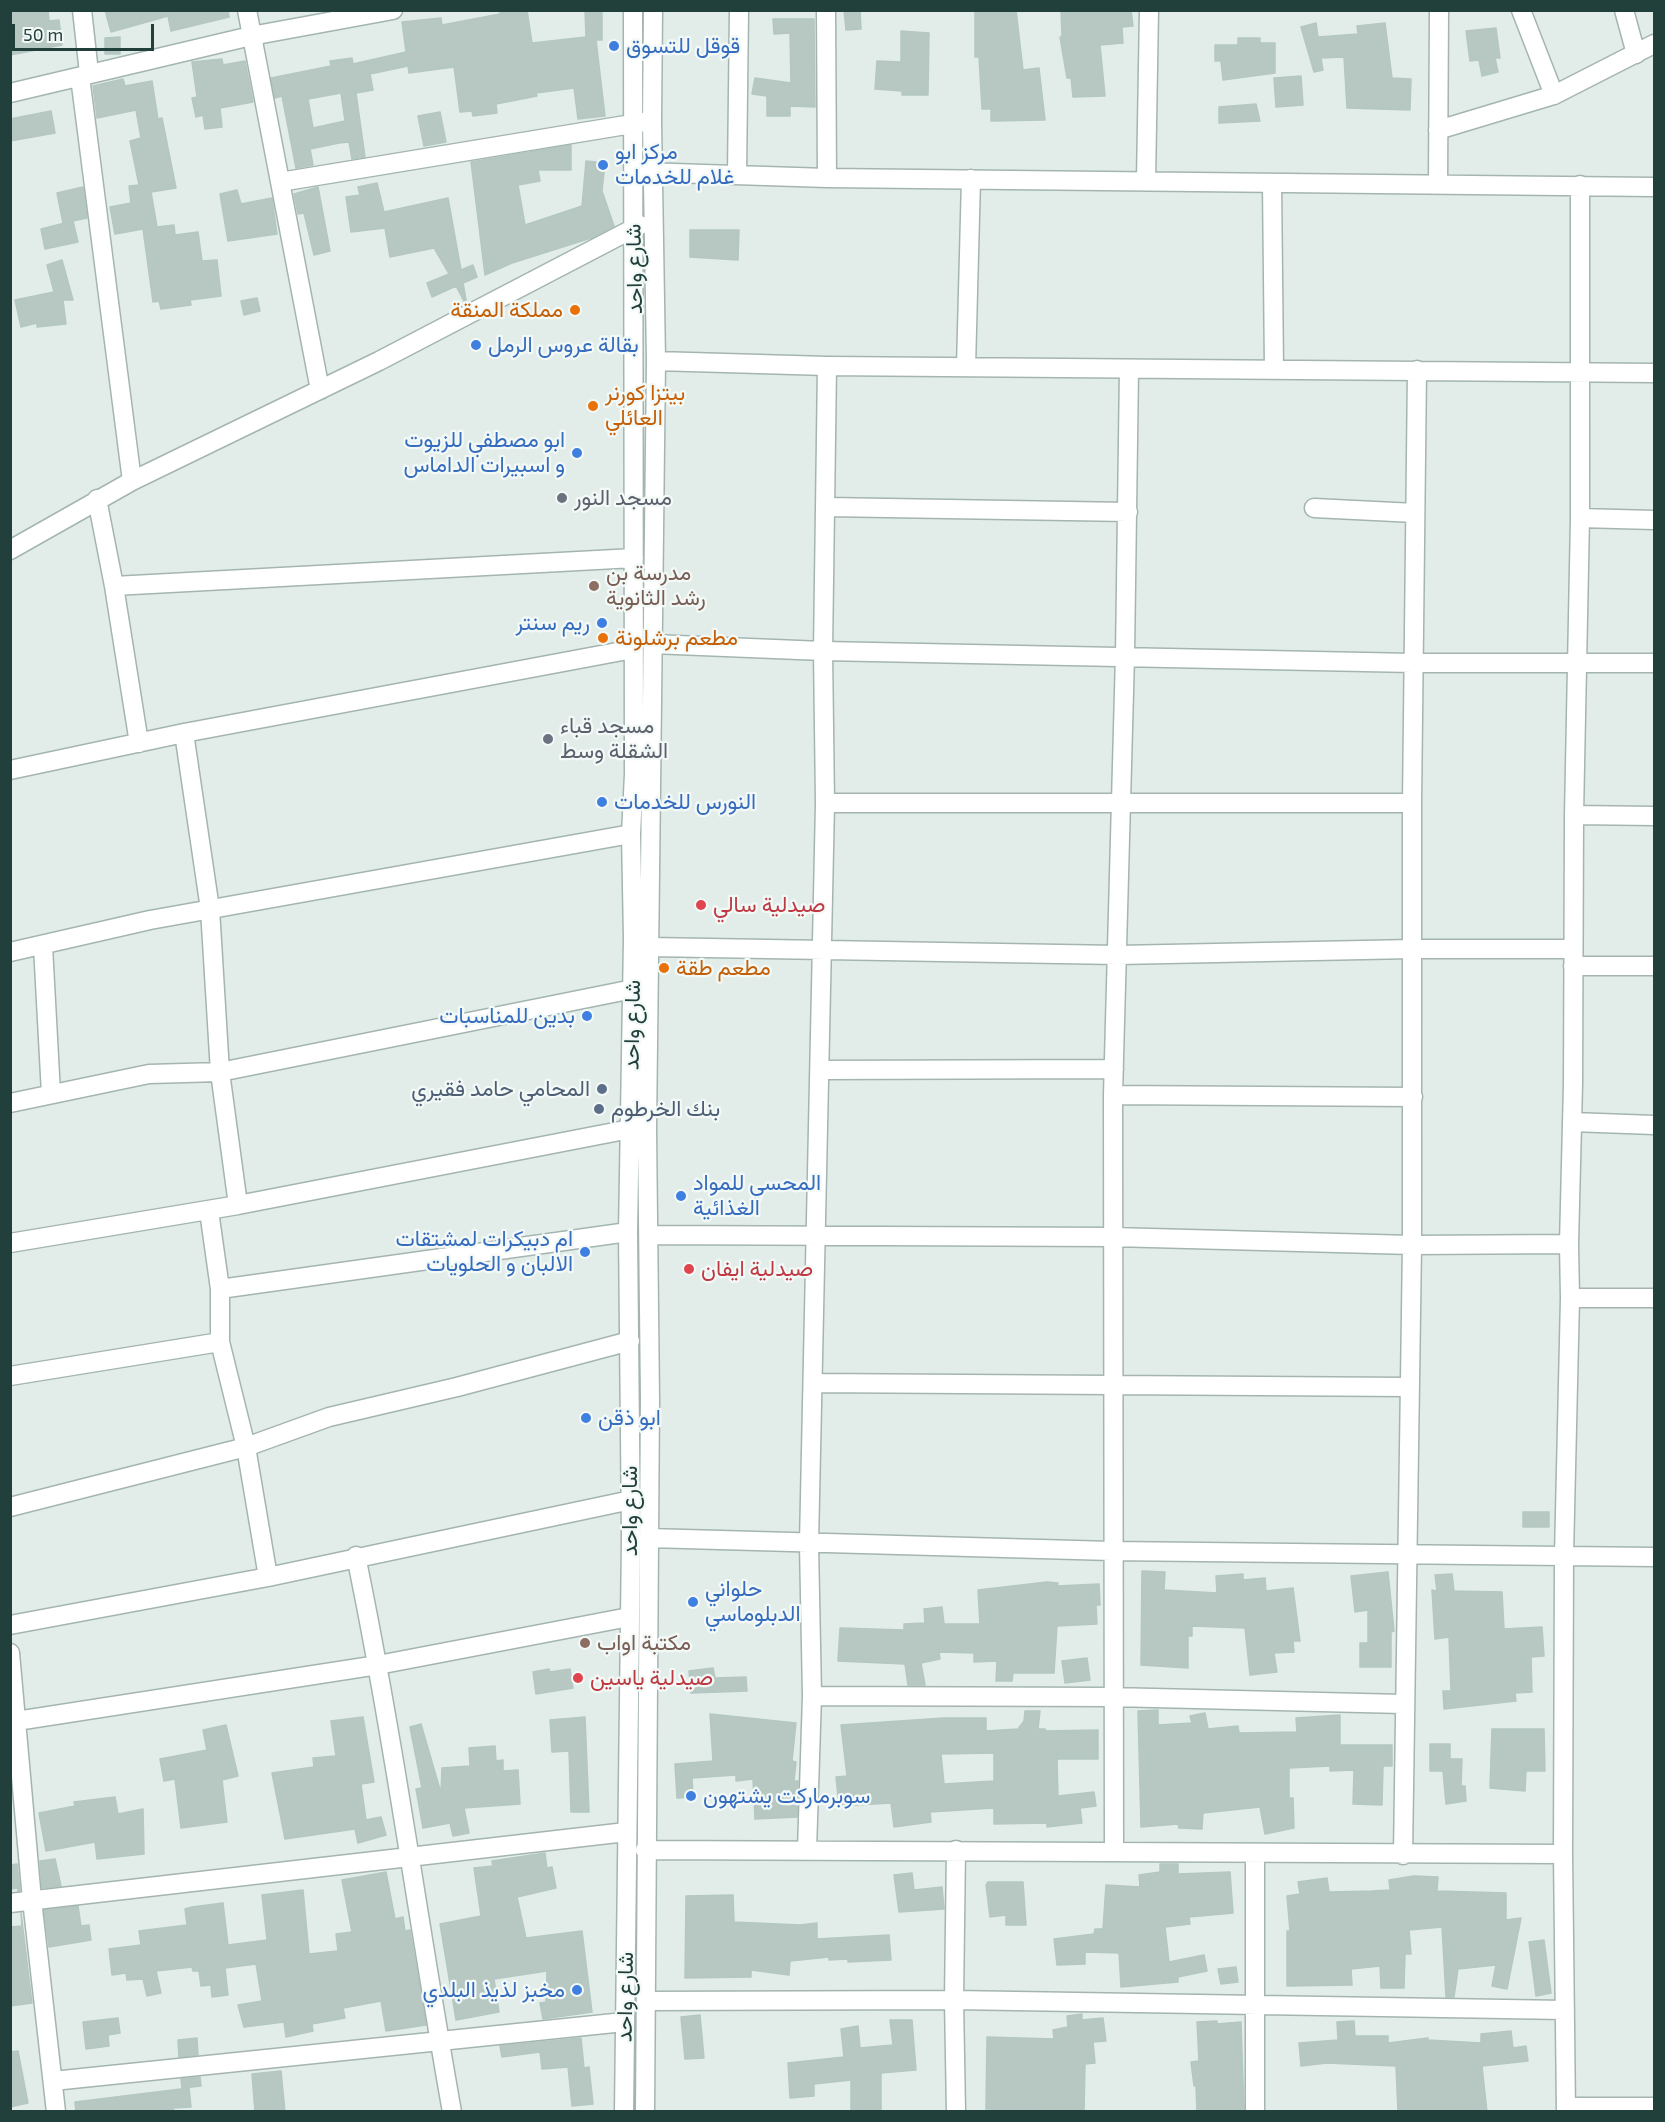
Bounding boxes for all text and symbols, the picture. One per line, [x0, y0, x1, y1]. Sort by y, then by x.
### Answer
scale bar [15, 12, 158, 50]
text: 50 m [23, 23, 63, 45]
place label: قوقل للتسوق [626, 33, 740, 59]
marker: قوقل للتسوق [607, 39, 621, 53]
place label: مركز ابو غلام للخدمات [615, 139, 734, 190]
marker: مركز ابو غلام للخدمات [596, 158, 610, 172]
street label: شارع واحد [620, 224, 648, 314]
place label: مملكة المنقة [450, 297, 563, 323]
marker: مملكة المنقة [568, 303, 582, 317]
place label: بقالة عروس الرمل [488, 332, 639, 358]
marker: بقالة عروس الرمل [469, 338, 483, 352]
place label: بيتزا كورنر العائلي [605, 380, 685, 432]
marker: بيتزا كورنر العائلي [586, 399, 600, 413]
place label: ابو مصطفي للزيوت و اسبيرات الداماس [404, 427, 565, 478]
marker: ابو مصطفي للزيوت و اسبيرات الداماس [570, 446, 584, 460]
place label: مسجد النور [574, 485, 672, 511]
marker: مسجد النور [555, 491, 569, 505]
place label: مدرسة بن رشد الثانوية [606, 560, 706, 612]
marker: مدرسة بن رشد الثانوية [587, 579, 601, 593]
place label: ريم سنتر [516, 610, 590, 636]
marker: ريم سنتر [595, 616, 609, 630]
place label: مطعم برشلونة [615, 625, 738, 651]
marker: مطعم برشلونة [596, 631, 610, 645]
place label: مسجد قباء الشقلة وسط [560, 713, 668, 764]
marker: مسجد قباء الشقلة وسط [541, 732, 555, 746]
place label: النورس للخدمات [614, 789, 756, 815]
marker: النورس للخدمات [595, 795, 609, 809]
place label: صيدلية سالي [713, 892, 825, 918]
marker: صيدلية سالي [694, 898, 708, 912]
place label: مطعم طقة [676, 955, 771, 981]
marker: مطعم طقة [657, 961, 671, 975]
street label: شارع واحد [618, 980, 646, 1070]
place label: بدين للمناسبات [439, 1003, 575, 1029]
marker: بدين للمناسبات [580, 1009, 594, 1023]
place label: المحامي حامد فقيري [411, 1076, 590, 1102]
marker: المحامي حامد فقيري [595, 1082, 609, 1096]
place label: بنك الخرطوم [611, 1096, 720, 1122]
marker: بنك الخرطوم [592, 1102, 606, 1116]
place label: المحسي للمواد الغذائية [693, 1170, 821, 1222]
marker: المحسي للمواد الغذائية [674, 1189, 688, 1203]
place label: ام دبيكرات لمشتقات الالبان و الحلويات [396, 1226, 573, 1278]
marker: ام دبيكرات لمشتقات الالبان و الحلويات [578, 1245, 592, 1259]
place label: صيدلية ايفان [701, 1256, 813, 1282]
marker: صيدلية ايفان [682, 1262, 696, 1276]
place label: ابو ذقن [598, 1405, 661, 1431]
marker: ابو ذقن [579, 1411, 593, 1425]
street label: شارع واحد [617, 1466, 643, 1556]
place label: حلواني الدبلوماسي [705, 1576, 801, 1628]
marker: حلواني الدبلوماسي [686, 1595, 700, 1609]
place label: مكتبة اواب [597, 1630, 691, 1656]
marker: مكتبة اواب [578, 1636, 592, 1650]
place label: صيدلية ياسين [590, 1665, 713, 1691]
marker: صيدلية ياسين [571, 1671, 585, 1685]
place label: سوبرماركت يشتهون [703, 1783, 870, 1809]
marker: سوبرماركت يشتهون [684, 1789, 698, 1803]
street label: شارع واحد [611, 1952, 639, 2042]
place label: مخبز لذيذ البلدي [422, 1977, 565, 2003]
marker: مخبز لذيذ البلدي [570, 1983, 584, 1997]

